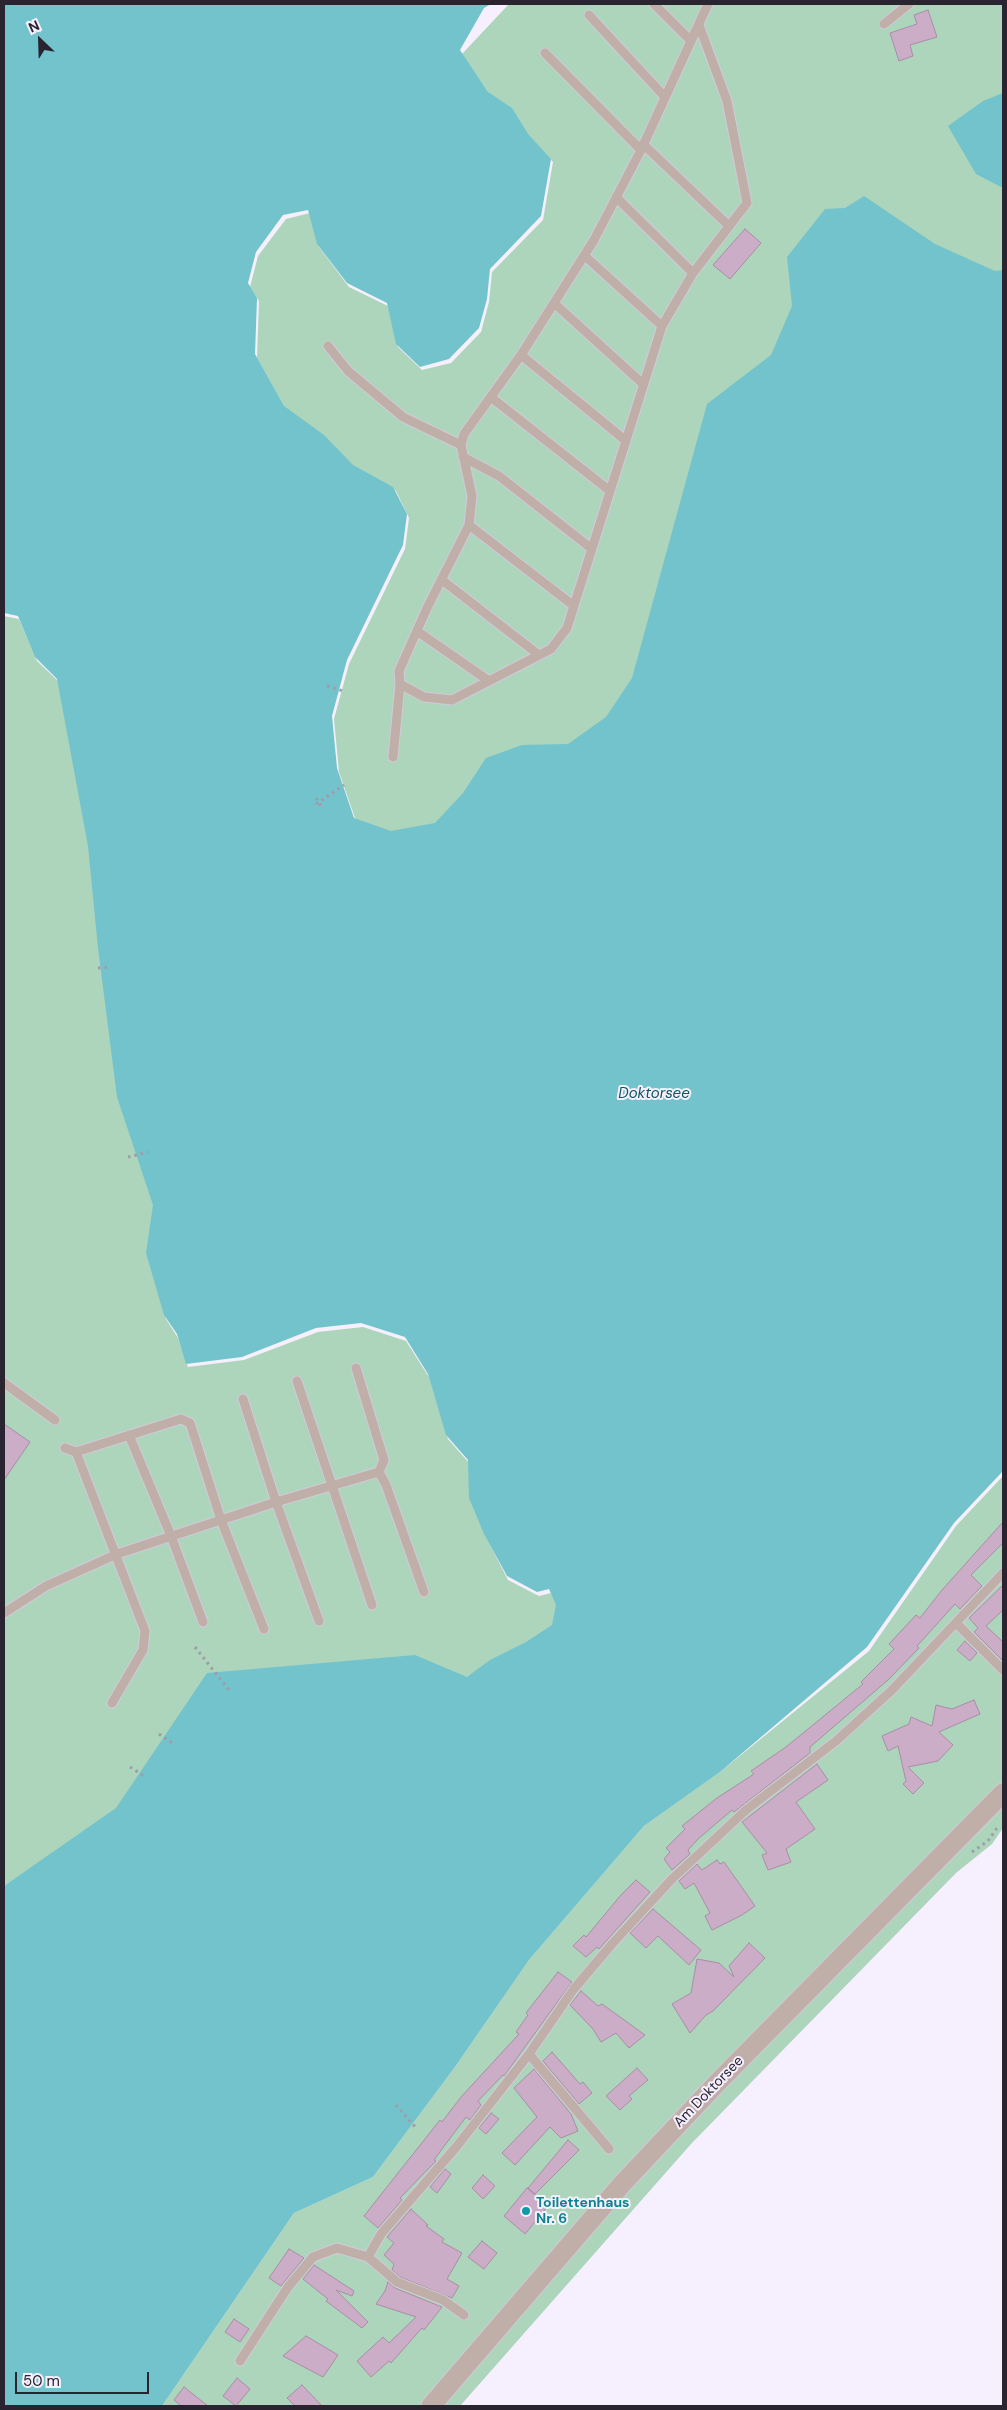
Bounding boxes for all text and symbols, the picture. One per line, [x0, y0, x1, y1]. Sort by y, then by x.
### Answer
north arrow [15, 15, 65, 65]
text: N [26, 16, 42, 37]
water label: Doktorsee [618, 1085, 690, 1103]
street label: Am Doktorsee [671, 2053, 747, 2131]
place label: Toilettenhaus Nr. 6 [536, 2195, 629, 2228]
marker: Toilettenhaus Nr. 6 [520, 2205, 532, 2217]
scale bar [18, 2362, 151, 2394]
text: 50 m [23, 2371, 60, 2391]

